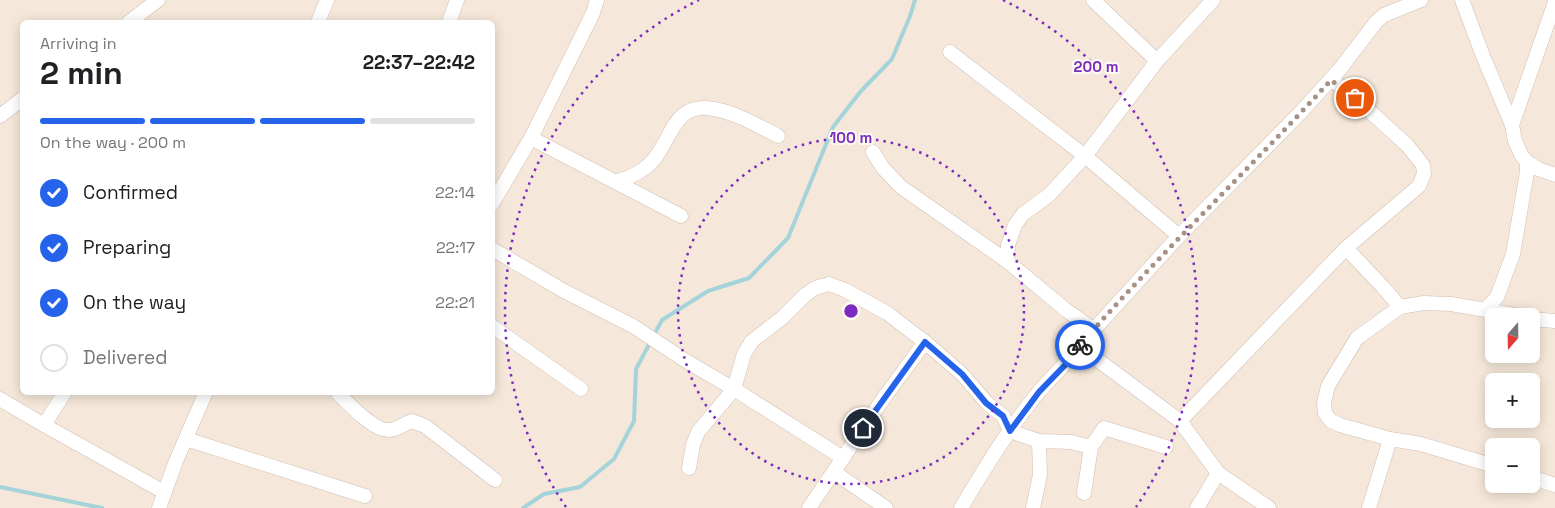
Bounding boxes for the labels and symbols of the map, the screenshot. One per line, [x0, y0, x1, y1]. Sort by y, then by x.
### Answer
text: 200 m [1074, 57, 1118, 76]
pin [1334, 77, 1376, 119]
text: 100 m [830, 128, 872, 147]
centre of rings [842, 302, 860, 320]
north arrow [1485, 308, 1540, 362]
courier [1055, 320, 1105, 370]
pin [842, 407, 884, 449]

